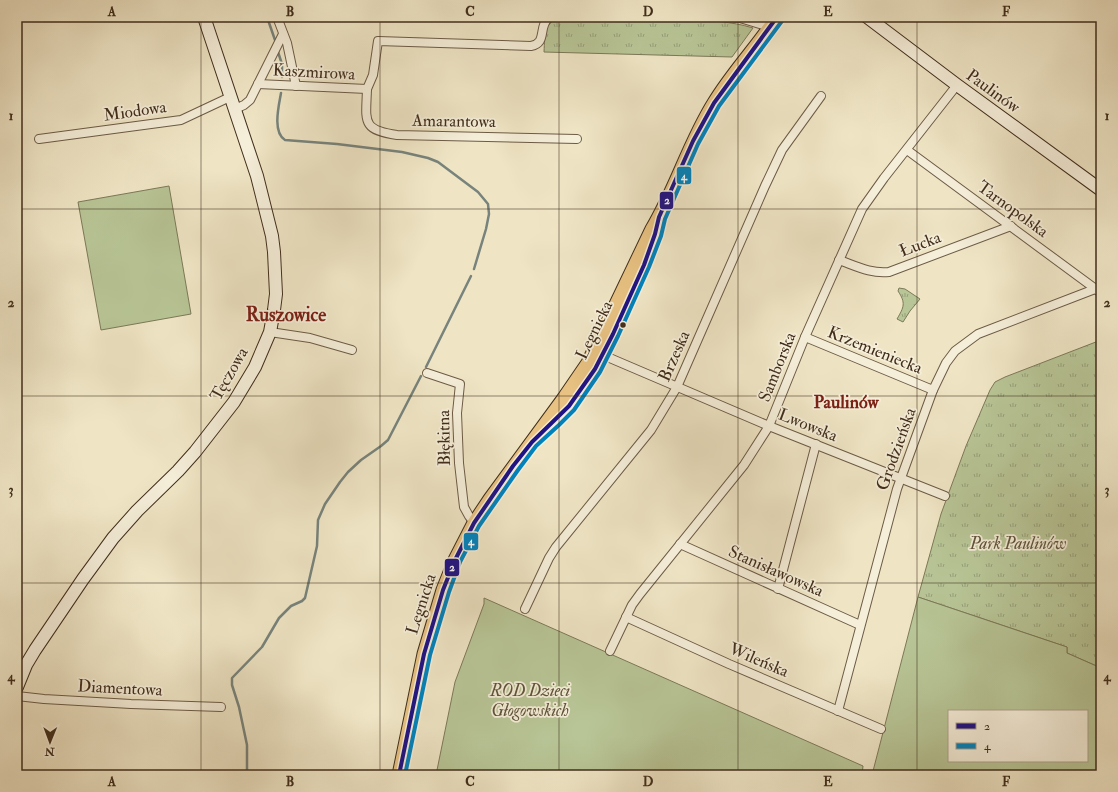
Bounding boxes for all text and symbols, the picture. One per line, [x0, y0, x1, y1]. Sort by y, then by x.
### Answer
text: A [107, 4, 117, 20]
text: B [286, 4, 294, 20]
text: C [465, 4, 475, 20]
text: D [643, 4, 654, 20]
text: E [823, 4, 833, 20]
text: F [1002, 4, 1011, 20]
street label: Kaszmirowa [272, 59, 357, 85]
street label: Paulinów [962, 64, 1024, 118]
street label: Miodowa [102, 96, 169, 126]
text: 1 [9, 108, 14, 124]
text: 1 [1105, 108, 1110, 124]
street label: Amarantowa [411, 110, 497, 132]
line badge: 4 [676, 166, 692, 185]
text: 4 [680, 170, 688, 184]
street label: Tarnopolska [973, 176, 1053, 243]
line badge: 2 [659, 191, 674, 210]
text: 2 [664, 194, 670, 207]
street label: Łucka [896, 226, 945, 261]
text: 2 [8, 295, 15, 311]
text: 2 [1104, 295, 1111, 311]
street label: Legnicka [571, 296, 618, 363]
district label: Ruszowice [246, 303, 326, 327]
unlabelled marker [618, 320, 628, 330]
street label: Krzemieniecka [824, 321, 926, 379]
street label: Brzeska [654, 326, 695, 385]
street label: Samborska [754, 328, 801, 405]
street label: Tęczowa [205, 343, 253, 404]
district label: Paulinów [813, 391, 879, 414]
street label: Lwowska [775, 404, 842, 447]
street label: Grodzieńska [871, 404, 921, 493]
street label: Błękitna [433, 409, 455, 466]
text: 3 [9, 482, 14, 498]
text: 3 [1105, 482, 1110, 498]
line badge: 4 [463, 532, 479, 551]
park label: Park Paulinów [968, 533, 1067, 554]
text: 4 [467, 535, 475, 549]
street label: Stanisławowska [725, 541, 828, 602]
line badge: 2 [444, 558, 460, 577]
text: 2 [449, 561, 455, 574]
street label: Legnicka [401, 570, 441, 637]
street label: Wileńska [725, 638, 793, 682]
text: 4 [6, 669, 15, 685]
text: 4 [1102, 669, 1111, 685]
street label: Diamentowa [77, 675, 164, 701]
park label: ROD Dzieci Głogowskich [489, 680, 570, 721]
legend [948, 710, 1088, 762]
text: 2 [984, 719, 990, 734]
north arrow [30, 722, 70, 762]
text: 4 [984, 739, 991, 754]
text: N [44, 745, 56, 758]
text: A [107, 774, 117, 790]
text: B [286, 774, 294, 790]
text: C [465, 774, 475, 790]
text: D [643, 774, 654, 790]
text: E [823, 774, 833, 790]
text: F [1002, 774, 1011, 790]

